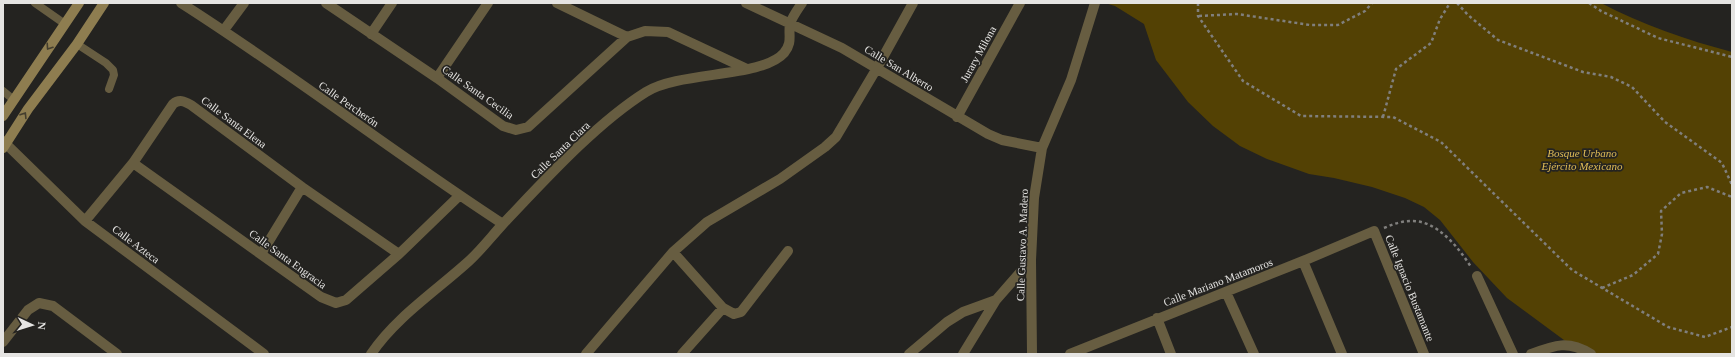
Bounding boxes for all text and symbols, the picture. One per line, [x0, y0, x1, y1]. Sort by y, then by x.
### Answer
street label: Jurary Milona [958, 24, 998, 84]
one-way arrow [47, 43, 54, 50]
street label: Calle San Alberto [862, 43, 936, 94]
street label: Calle Santa Cecilia [440, 63, 516, 121]
street label: Calle Percherón [317, 79, 382, 129]
street label: Calle Santa Elena [199, 94, 269, 150]
one-way arrow [19, 112, 27, 119]
street label: Calle Santa Clara [528, 119, 592, 181]
park label: Bosque Urbano Ejército Mexicano [1540, 147, 1623, 172]
street label: Calle Gustavo A. Madero [1014, 188, 1030, 301]
street label: Calle Azteca [110, 222, 162, 266]
street label: Calle Santa Engracia [247, 227, 329, 291]
street label: Calle Ignacio Bustamante [1383, 233, 1437, 343]
street label: Calle Mariano Matamoros [1162, 256, 1274, 308]
north arrow [12, 305, 52, 345]
text: N [36, 321, 48, 330]

